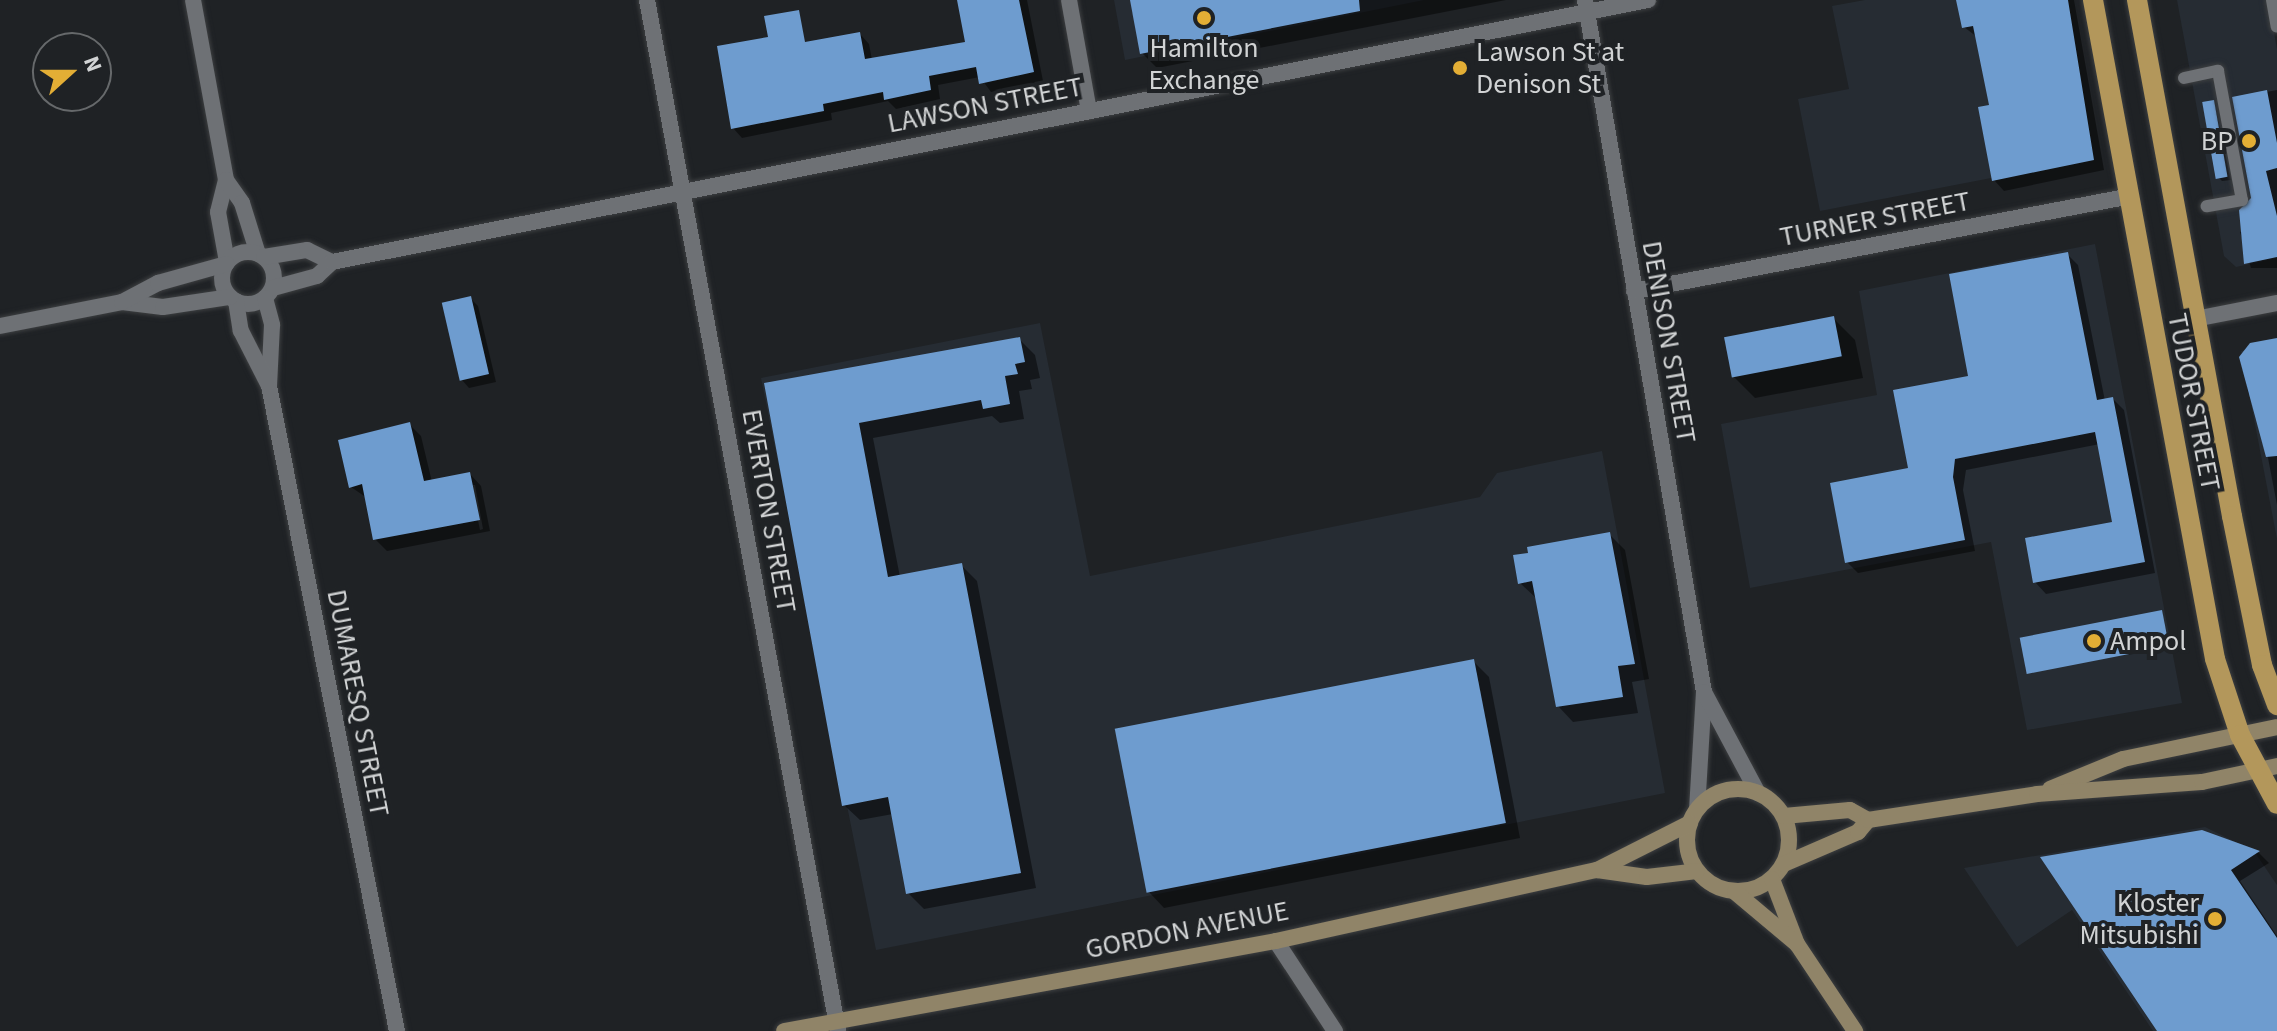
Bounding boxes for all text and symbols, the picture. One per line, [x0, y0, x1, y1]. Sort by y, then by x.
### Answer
marker: Hamilton Exchange [1195, 9, 1213, 27]
place label: Hamilton Exchange [1149, 31, 1259, 97]
north arrow [32, 32, 112, 112]
place label: Lawson St at Denison St [1476, 35, 1624, 101]
text: N [75, 52, 110, 77]
marker: Lawson St at Denison St [1451, 59, 1469, 77]
street label: LAWSON STREET [885, 70, 1085, 140]
place label: BP [2201, 124, 2233, 158]
marker: BP [2240, 132, 2258, 150]
street label: TURNER STREET [1777, 184, 1973, 254]
street label: DENISON STREET [1635, 238, 1703, 446]
street label: TUDOR STREET [2160, 310, 2228, 494]
street label: EVERTON STREET [735, 407, 803, 615]
street label: DUMARESQ STREET [320, 587, 396, 819]
place label: Ampol [2110, 624, 2186, 658]
marker: Ampol [2085, 632, 2103, 650]
place label: Kloster Mitsubishi [2079, 886, 2199, 952]
street label: GORDON AVENUE [1083, 894, 1291, 966]
marker: Kloster Mitsubishi [2206, 910, 2224, 928]

